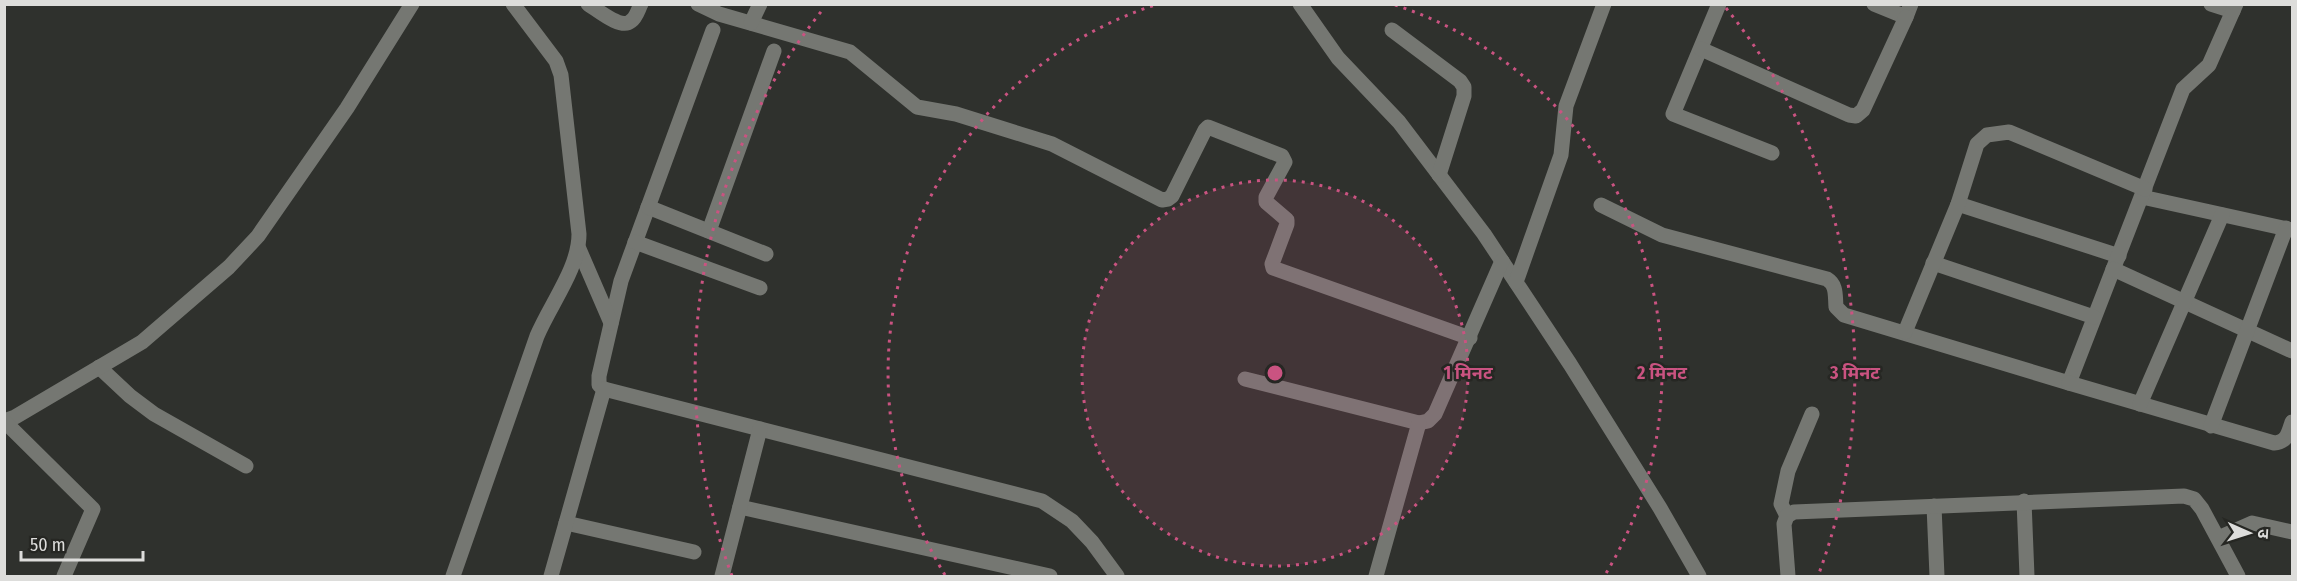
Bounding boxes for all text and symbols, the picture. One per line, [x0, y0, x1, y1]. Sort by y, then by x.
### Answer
text: 1 मिनट [1443, 362, 1493, 384]
text: 2 मिनट [1636, 362, 1687, 384]
text: 3 मिनट [1829, 362, 1880, 384]
centre of rings [1265, 363, 1285, 383]
north arrow [2219, 503, 2279, 563]
scale bar [21, 524, 142, 562]
text: उ [2254, 529, 2273, 540]
text: 50 m [30, 534, 66, 556]

